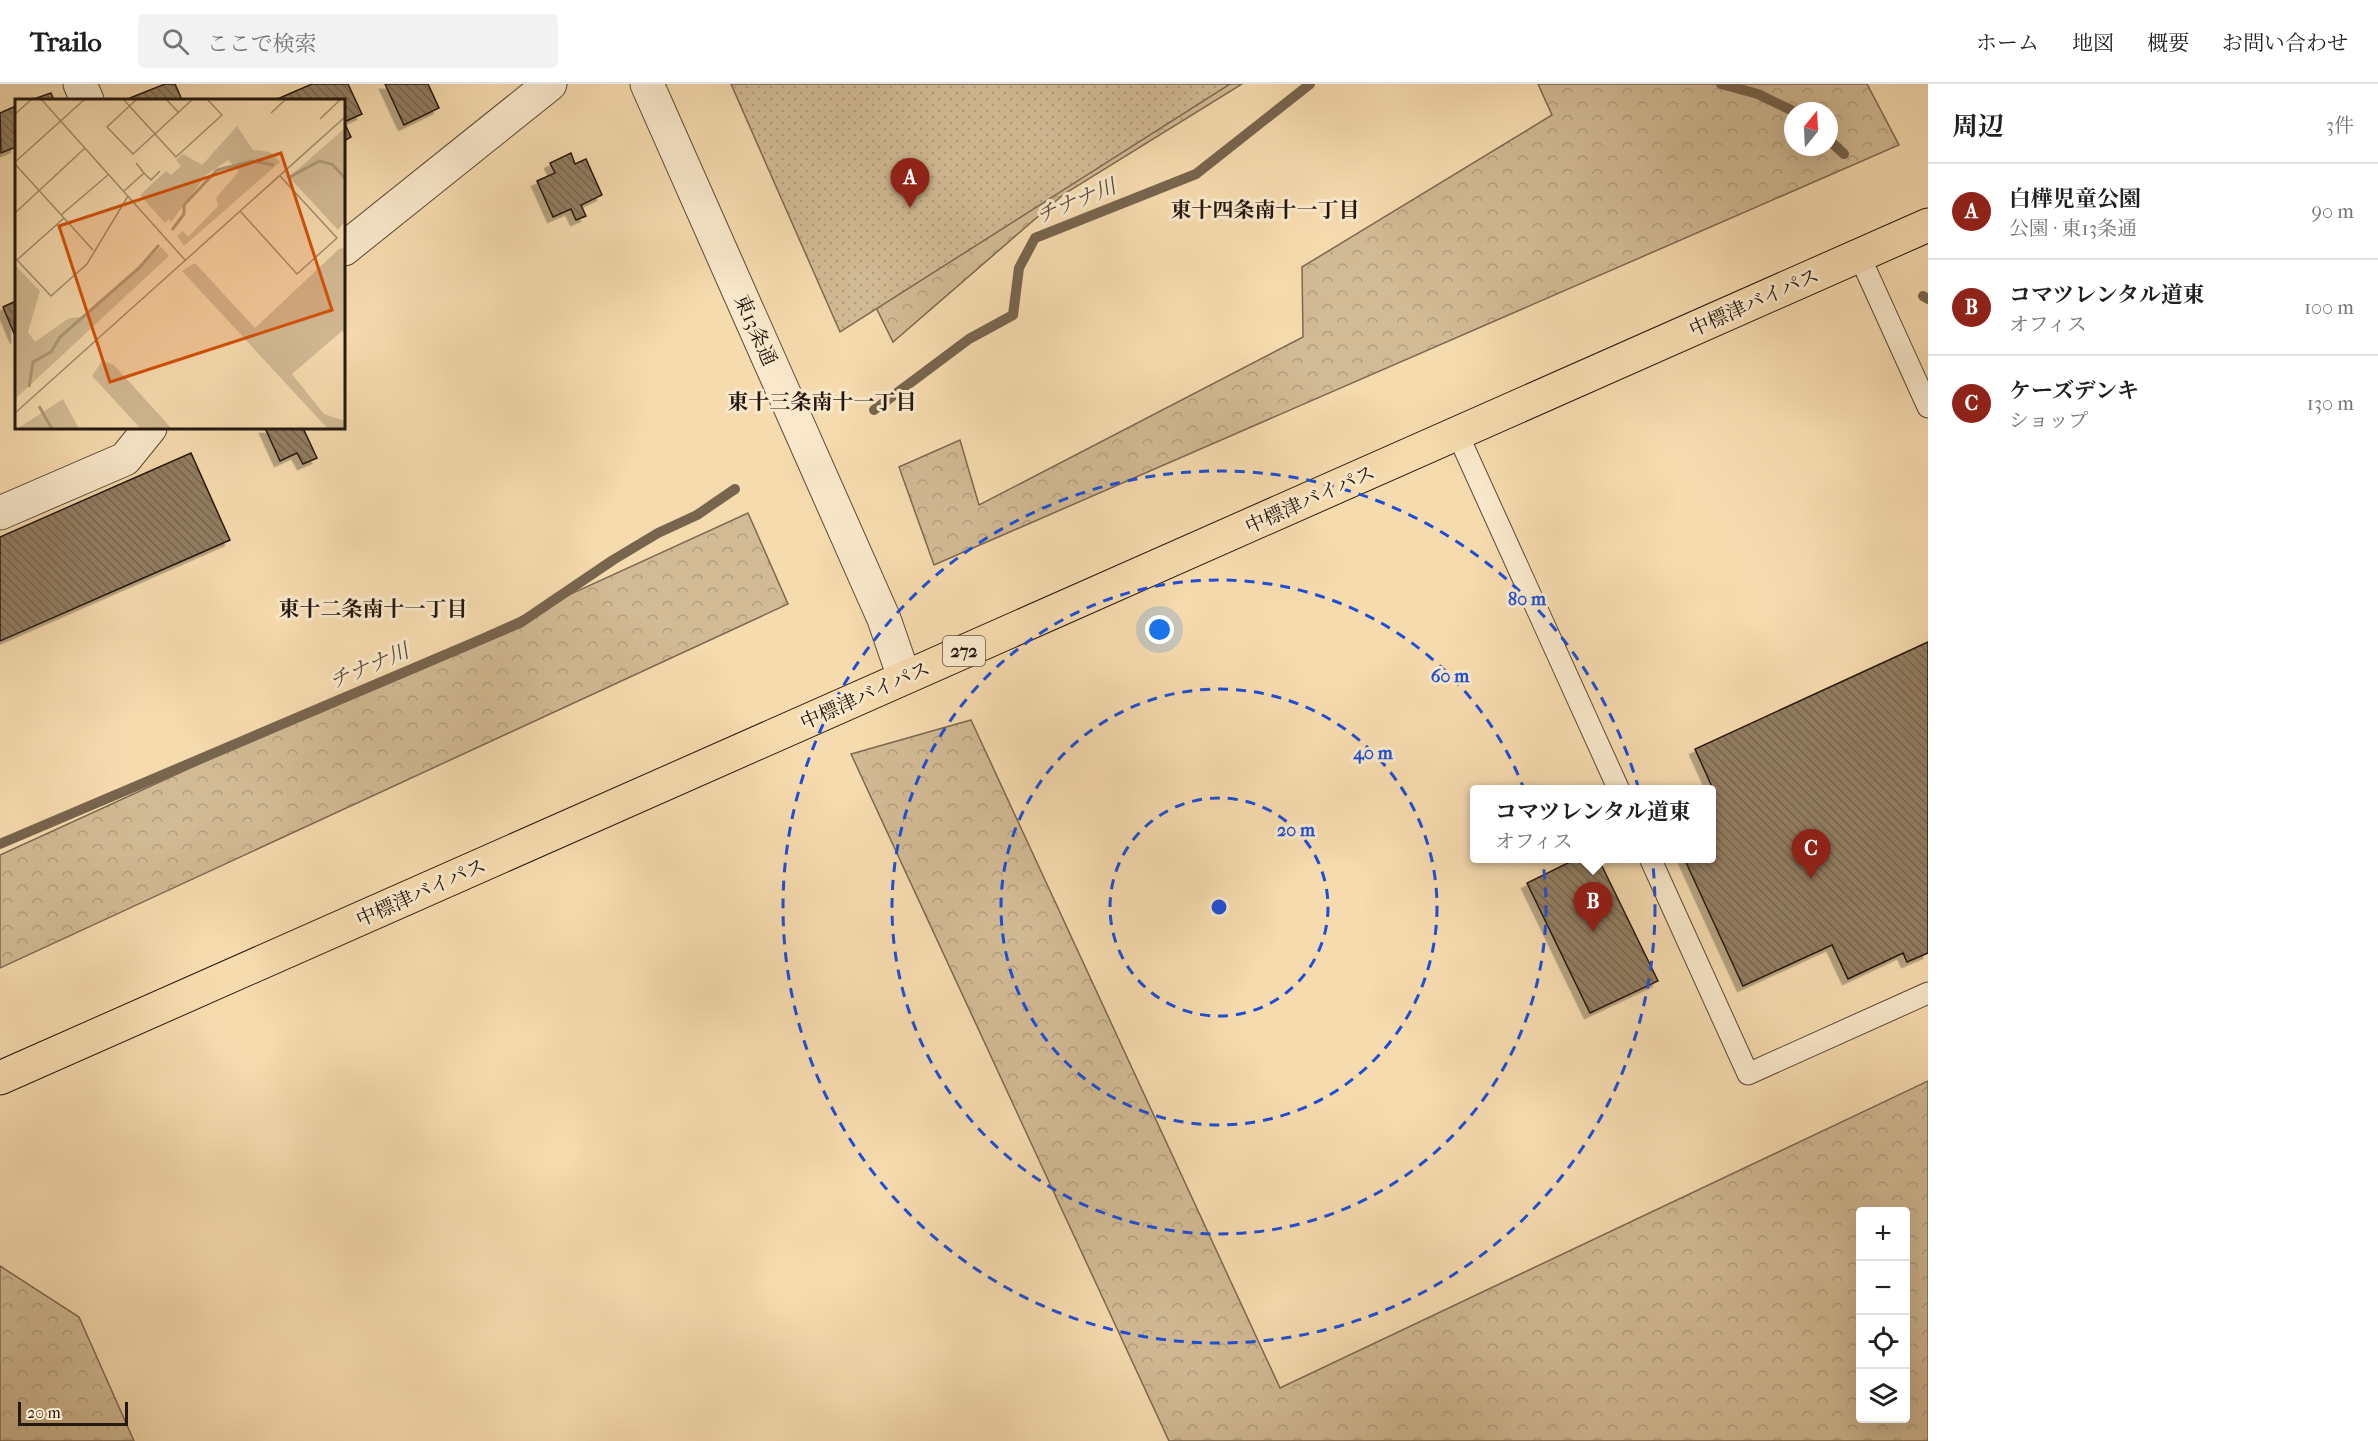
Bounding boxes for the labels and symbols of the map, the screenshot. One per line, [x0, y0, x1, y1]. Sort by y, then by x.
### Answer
inset map [15, 99, 345, 429]
north arrow [1784, 102, 1838, 156]
pin: A [890, 158, 930, 208]
water label: チナナ川 [1033, 173, 1121, 228]
district label: 東十四条南十一丁目 [1171, 198, 1360, 222]
street label: 中標津バイパス [1686, 264, 1823, 341]
street label: 東13条通 [730, 291, 781, 369]
district label: 東十三条南十一丁目 [728, 390, 917, 414]
street label: 中標津バイパス [1242, 461, 1379, 538]
text: 80 m [1508, 589, 1547, 610]
district label: 東十二条南十一丁目 [279, 597, 468, 621]
your location [1145, 615, 1174, 644]
road number: 272 [943, 636, 985, 666]
water label: チナナ川 [326, 638, 414, 693]
street label: 中標津バイパス [797, 657, 934, 734]
text: 60 m [1431, 666, 1470, 687]
text: 40 m [1352, 743, 1394, 764]
text: 20 m [1277, 820, 1316, 841]
pin: C [1792, 830, 1830, 879]
street label: 中標津バイパス [353, 854, 490, 931]
pin: B [1574, 882, 1612, 932]
centre of rings [1209, 897, 1229, 917]
scale bar [18, 1399, 128, 1426]

